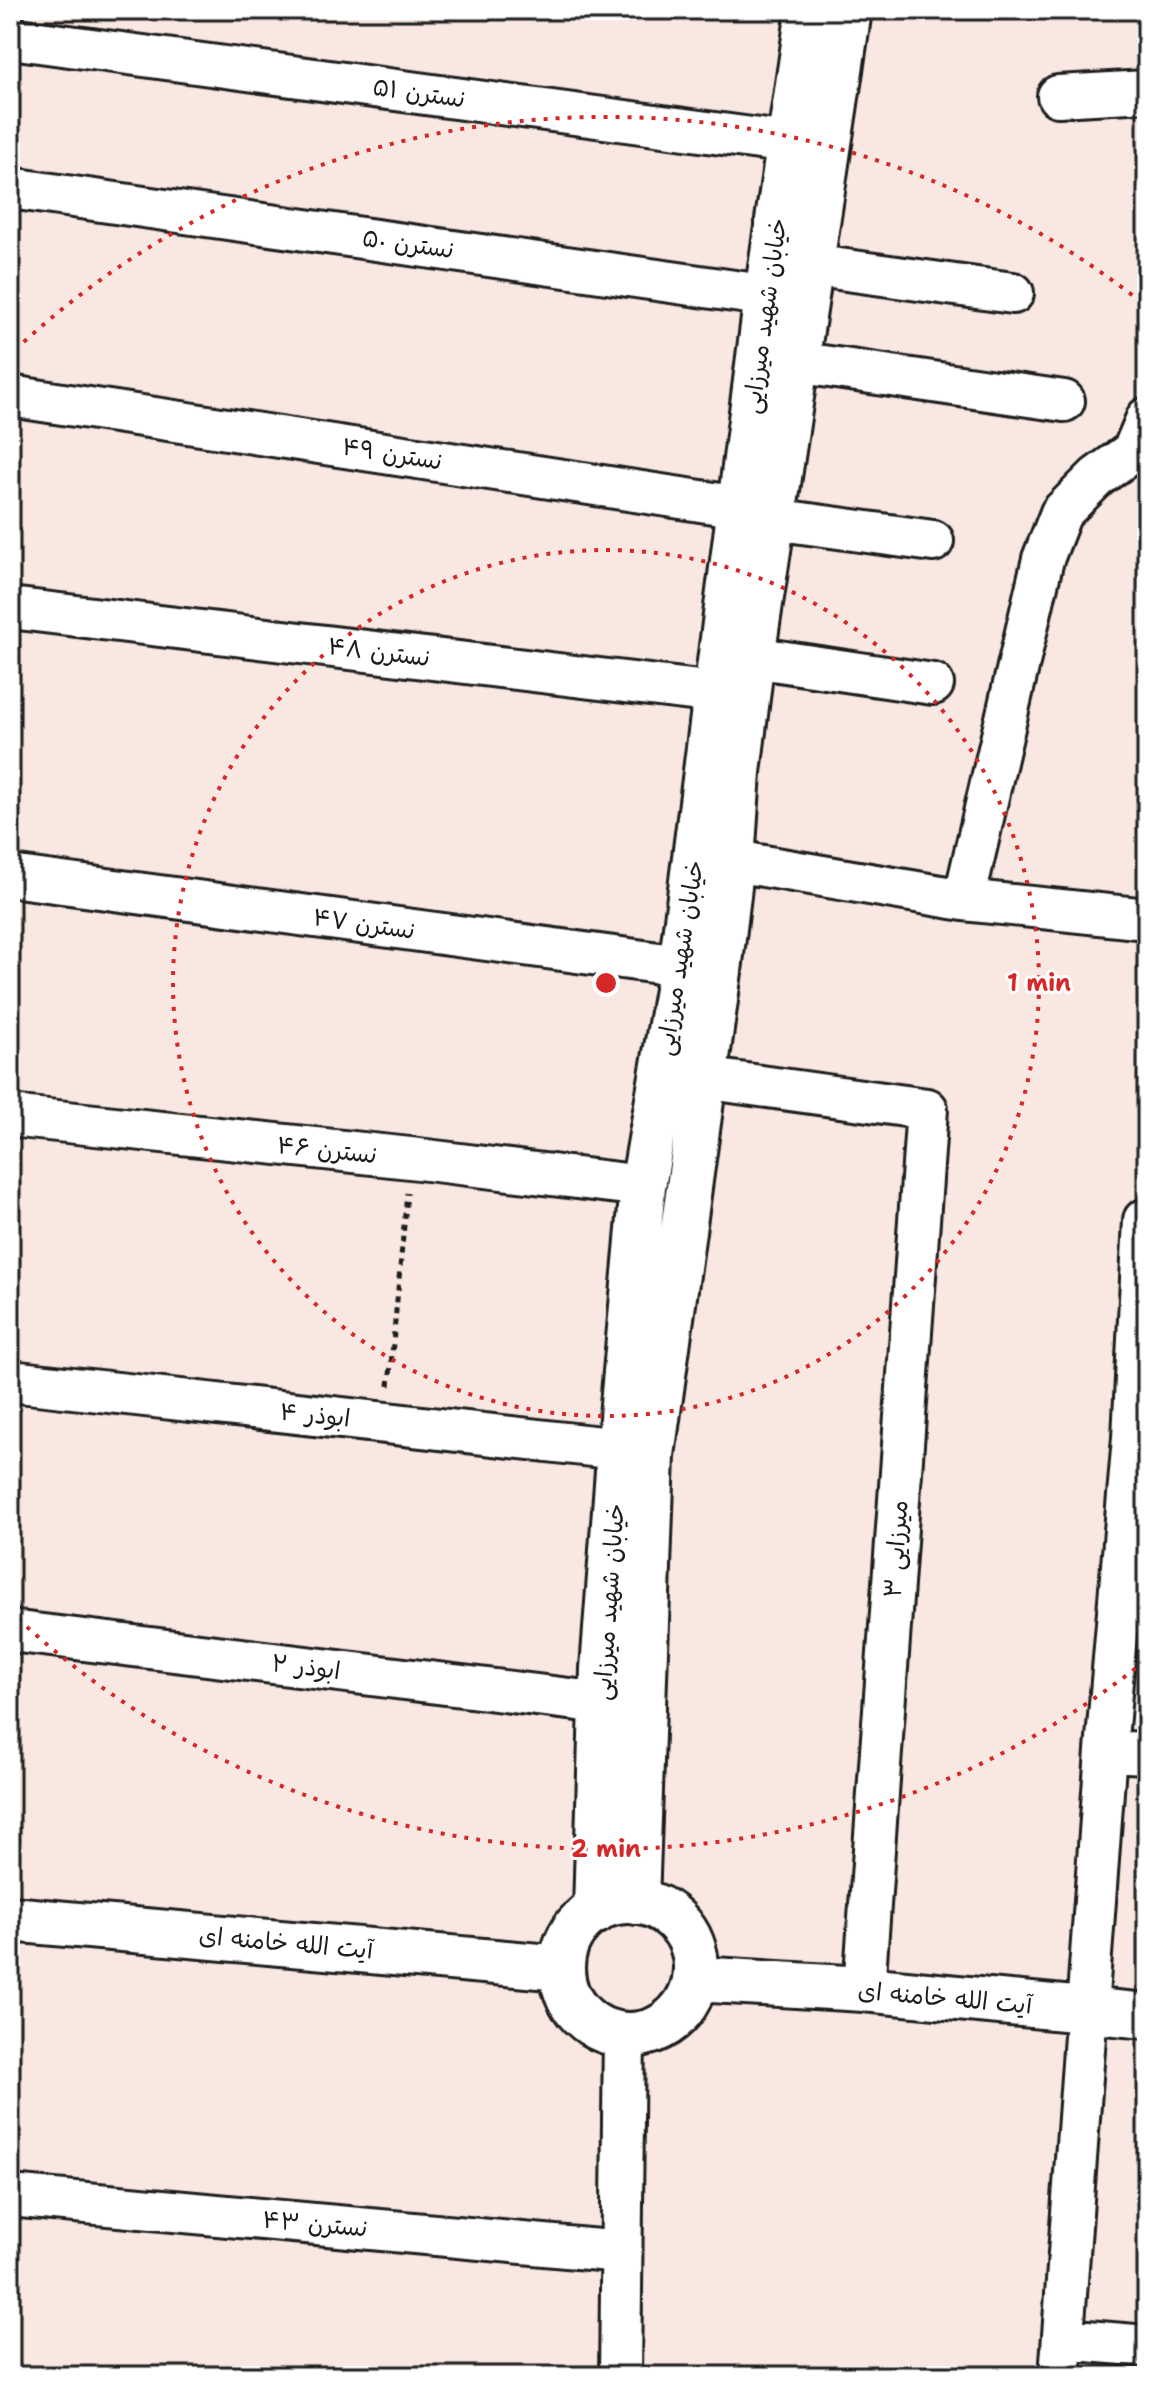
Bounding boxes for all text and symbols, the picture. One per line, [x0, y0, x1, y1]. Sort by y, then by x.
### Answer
street label: نسترن ۵۱ [371, 71, 467, 115]
street label: خیابان شهید میرزایی [735, 216, 795, 416]
street label: نسترن ۵۰ [360, 222, 456, 266]
street label: نسترن ۴۹ [340, 430, 444, 478]
street label: نسترن ۴۸ [326, 630, 432, 674]
street label: خیابان شهید میرزایی [649, 858, 711, 1058]
street label: نسترن ۴۷ [311, 901, 417, 947]
text: 1 min [1007, 967, 1071, 999]
centre of rings [592, 969, 620, 997]
street label: نسترن ۴۶ [275, 1129, 379, 1171]
street label: ابوذر ۴ [278, 1395, 352, 1435]
street label: میرزایی ۳ [877, 1499, 915, 1599]
street label: خیابان شهید میرزایی [586, 1502, 632, 1702]
street label: ابوذر ۲ [270, 1647, 342, 1687]
text: 2 min [571, 1833, 641, 1865]
street label: آیت الله خامنه ای [198, 1919, 376, 1967]
street label: آیت الله خامنه ای [857, 1974, 1035, 2022]
street label: نسترن ۴۳ [261, 2203, 369, 2245]

